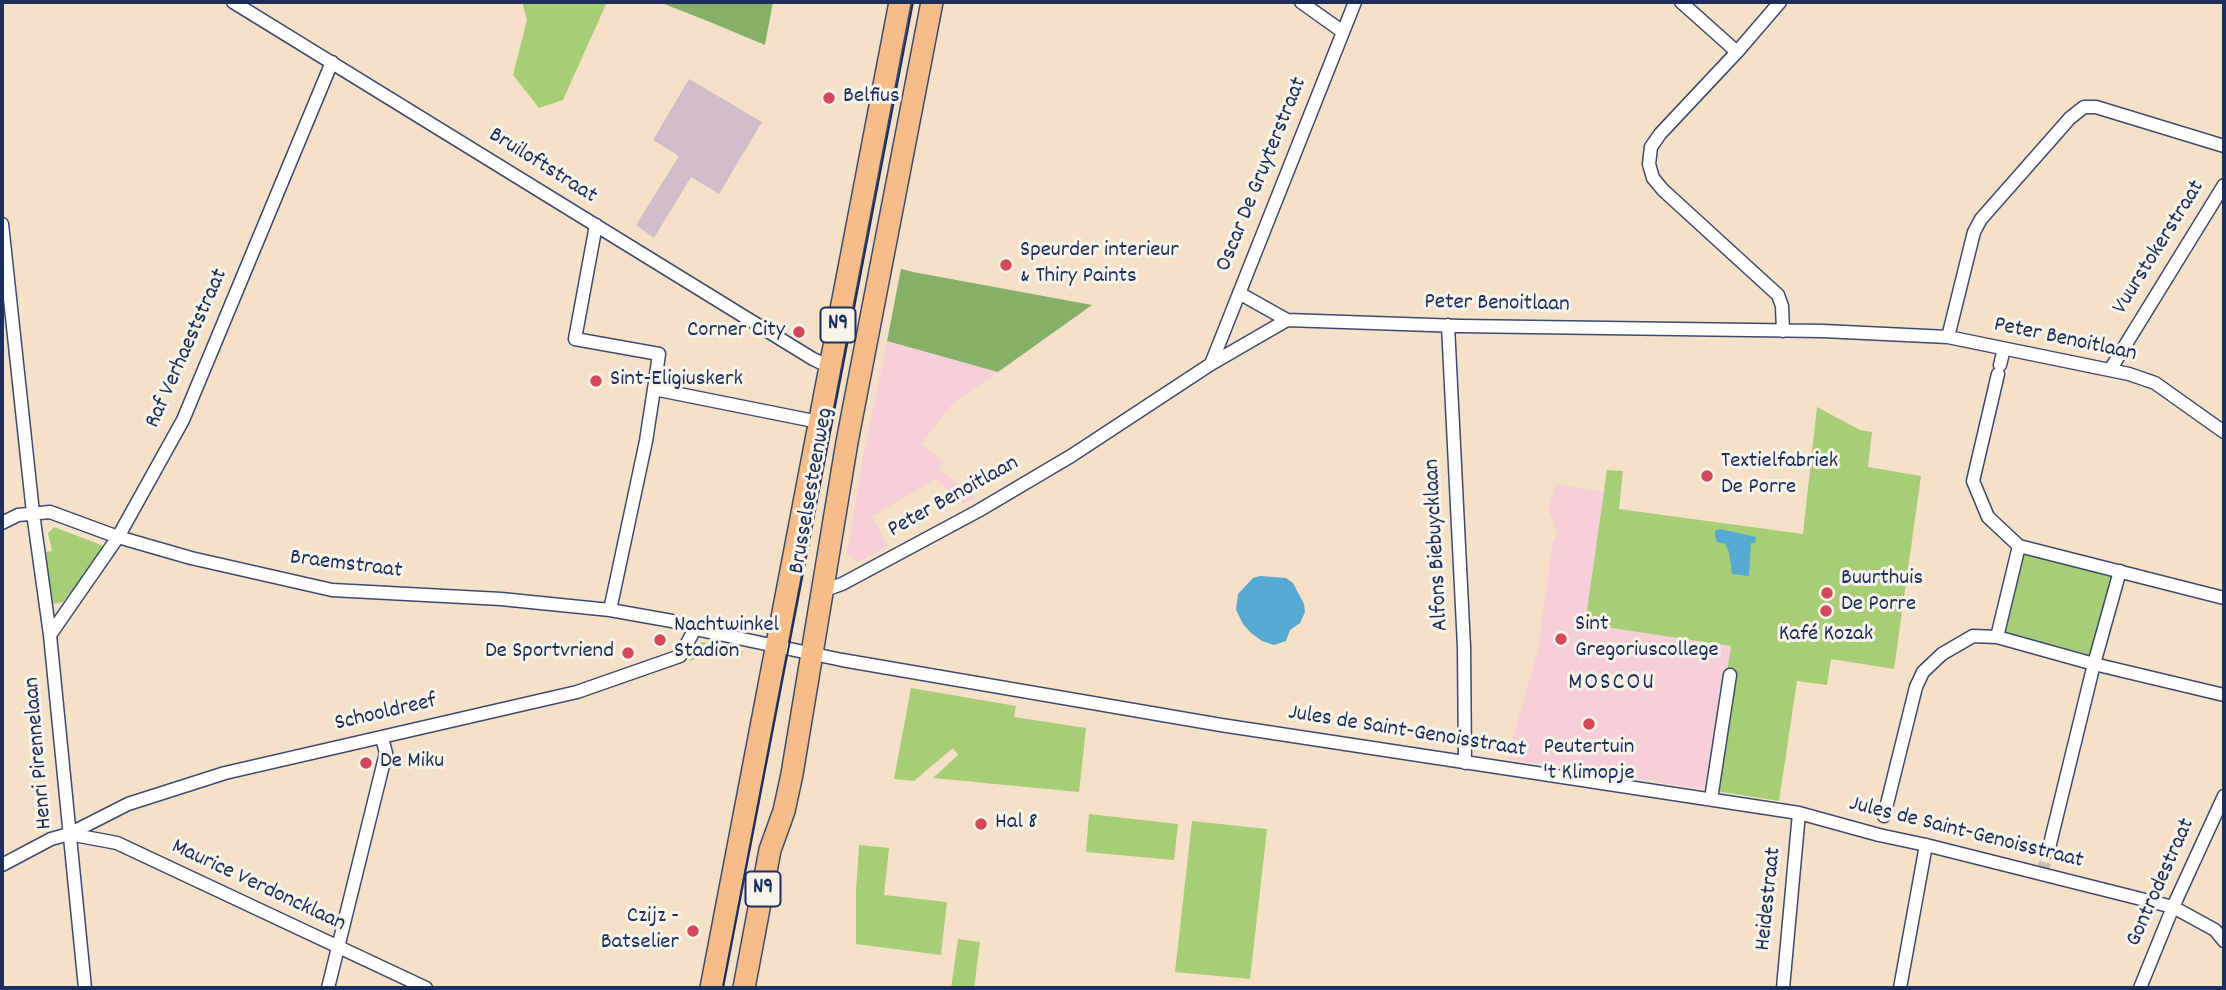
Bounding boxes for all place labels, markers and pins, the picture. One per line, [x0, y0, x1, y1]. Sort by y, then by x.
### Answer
place label: Belfius [843, 84, 900, 112]
marker: Belfius [821, 90, 837, 106]
place label: Speurder interieur & Thiry Paints [1020, 238, 1179, 292]
marker: Speurder interieur & Thiry Paints [998, 257, 1014, 273]
place label: Corner City [687, 318, 785, 346]
marker: Corner City [791, 324, 807, 340]
place label: Sint-Eligiuskerk [610, 367, 743, 395]
marker: Sint-Eligiuskerk [588, 373, 604, 389]
place label: Textielfabriek De Porre [1721, 449, 1838, 503]
marker: Textielfabriek De Porre [1699, 468, 1715, 484]
place label: Buurthuis De Porre [1841, 566, 1923, 620]
marker: Buurthuis De Porre [1819, 585, 1835, 601]
marker: Kafé Kozak [1818, 603, 1834, 619]
place label: Sint Gregoriuscollege [1575, 612, 1719, 666]
place label: Nachtwinkel Stadion [674, 613, 779, 667]
place label: Kafé Kozak [1779, 622, 1873, 650]
marker: Sint Gregoriuscollege [1553, 631, 1569, 647]
marker: Nachtwinkel Stadion [652, 632, 668, 648]
place label: De Sportvriend [485, 639, 614, 667]
marker: De Sportvriend [620, 645, 636, 661]
marker: Peutertuin 't Klimopje [1581, 716, 1597, 732]
place label: Peutertuin 't Klimopje [1543, 735, 1635, 789]
place label: De Miku [380, 749, 444, 777]
marker: De Miku [358, 755, 374, 771]
place label: Hal 8 [995, 810, 1038, 838]
marker: Hal 8 [973, 816, 989, 832]
place label: Czijz - Batselier [601, 904, 679, 958]
marker: Czijz - Batselier [685, 923, 701, 939]

